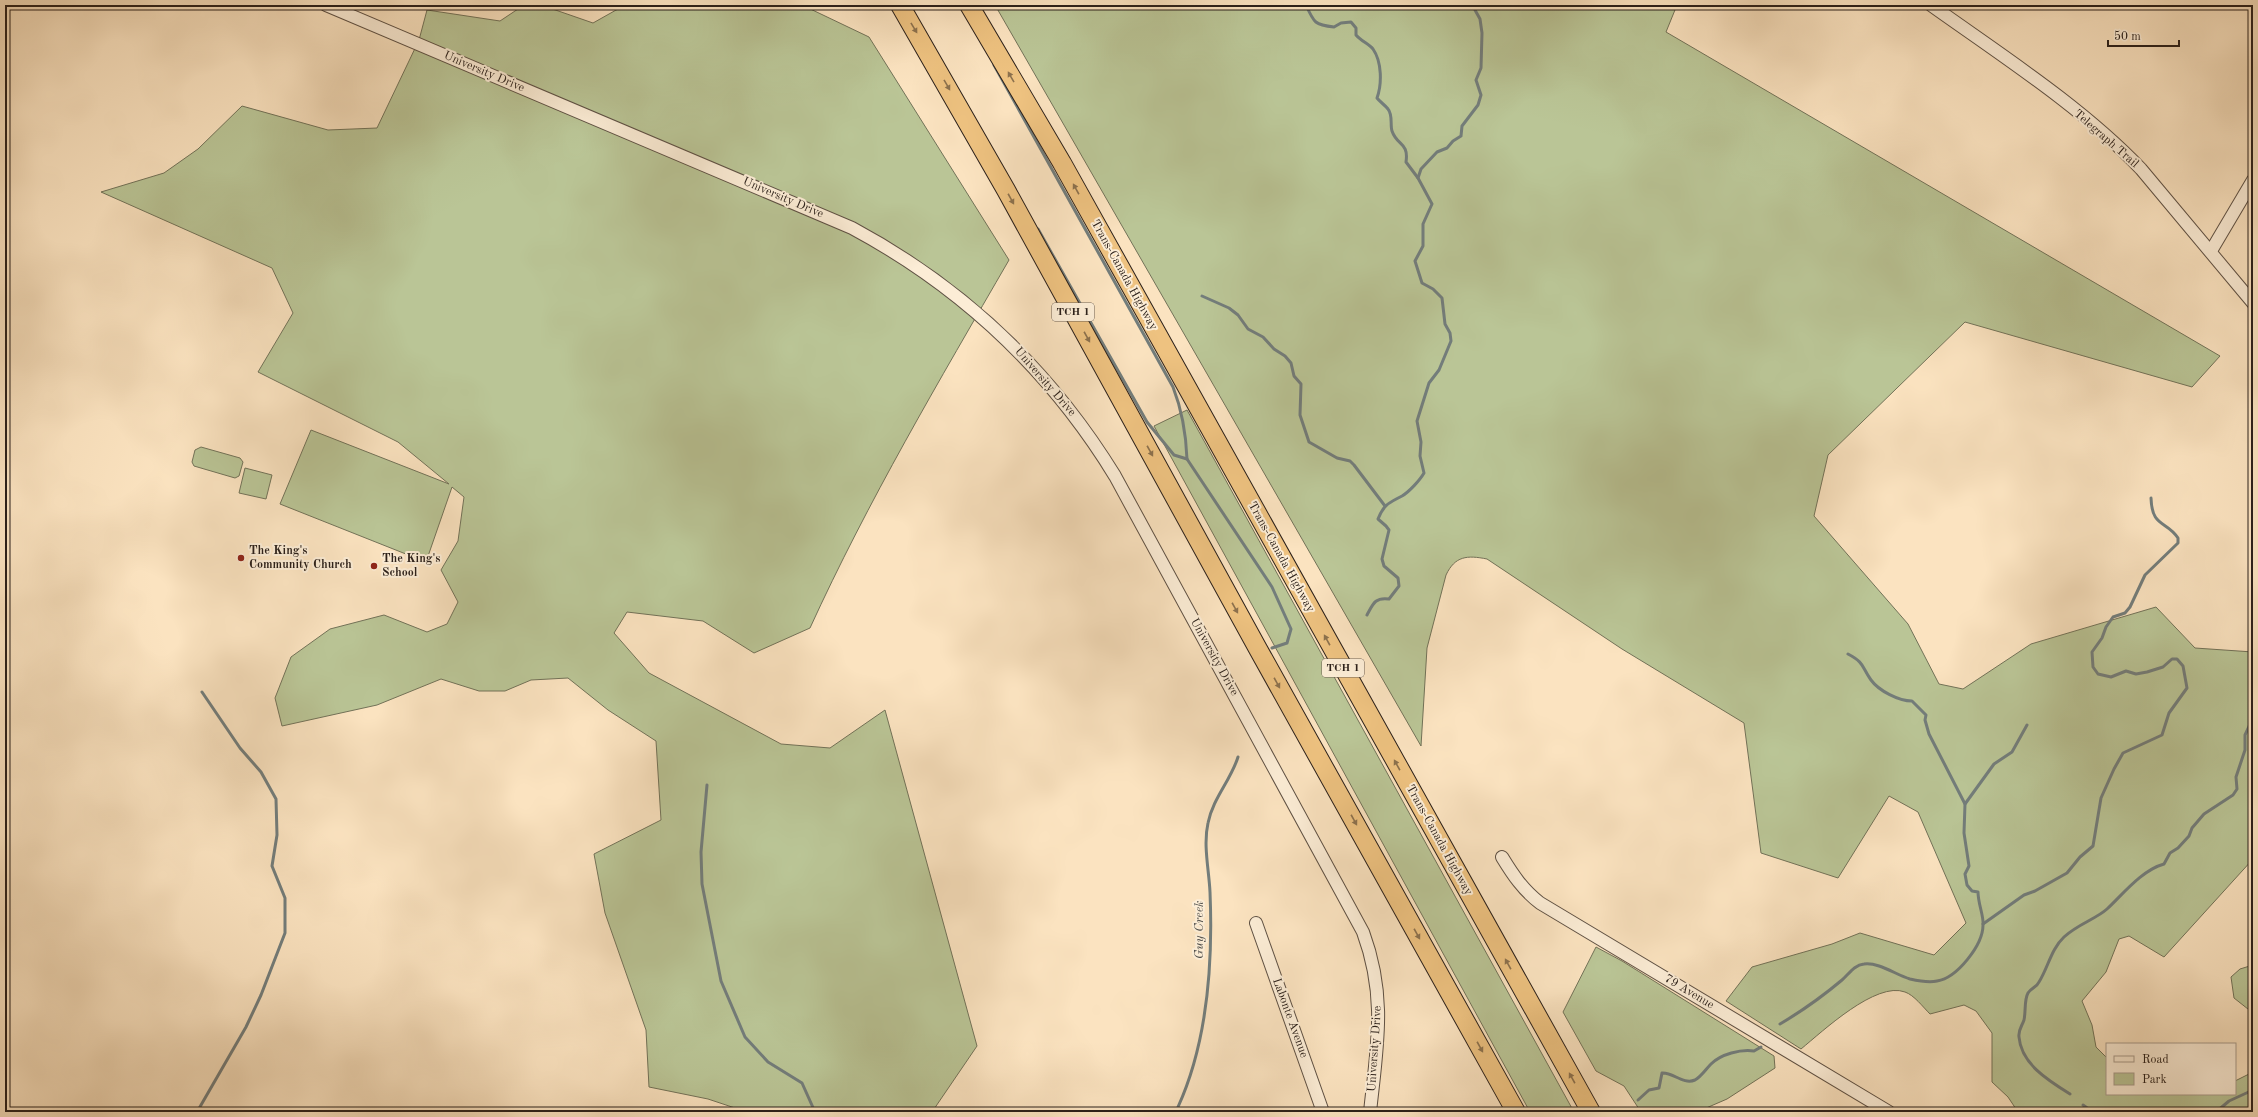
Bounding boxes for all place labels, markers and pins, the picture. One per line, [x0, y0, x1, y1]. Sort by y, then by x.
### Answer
place label: The King's Community Church [249, 545, 352, 571]
marker: The King's Community Church [236, 553, 246, 563]
place label: The King's School [382, 553, 441, 579]
marker: The King's School [369, 561, 379, 571]

